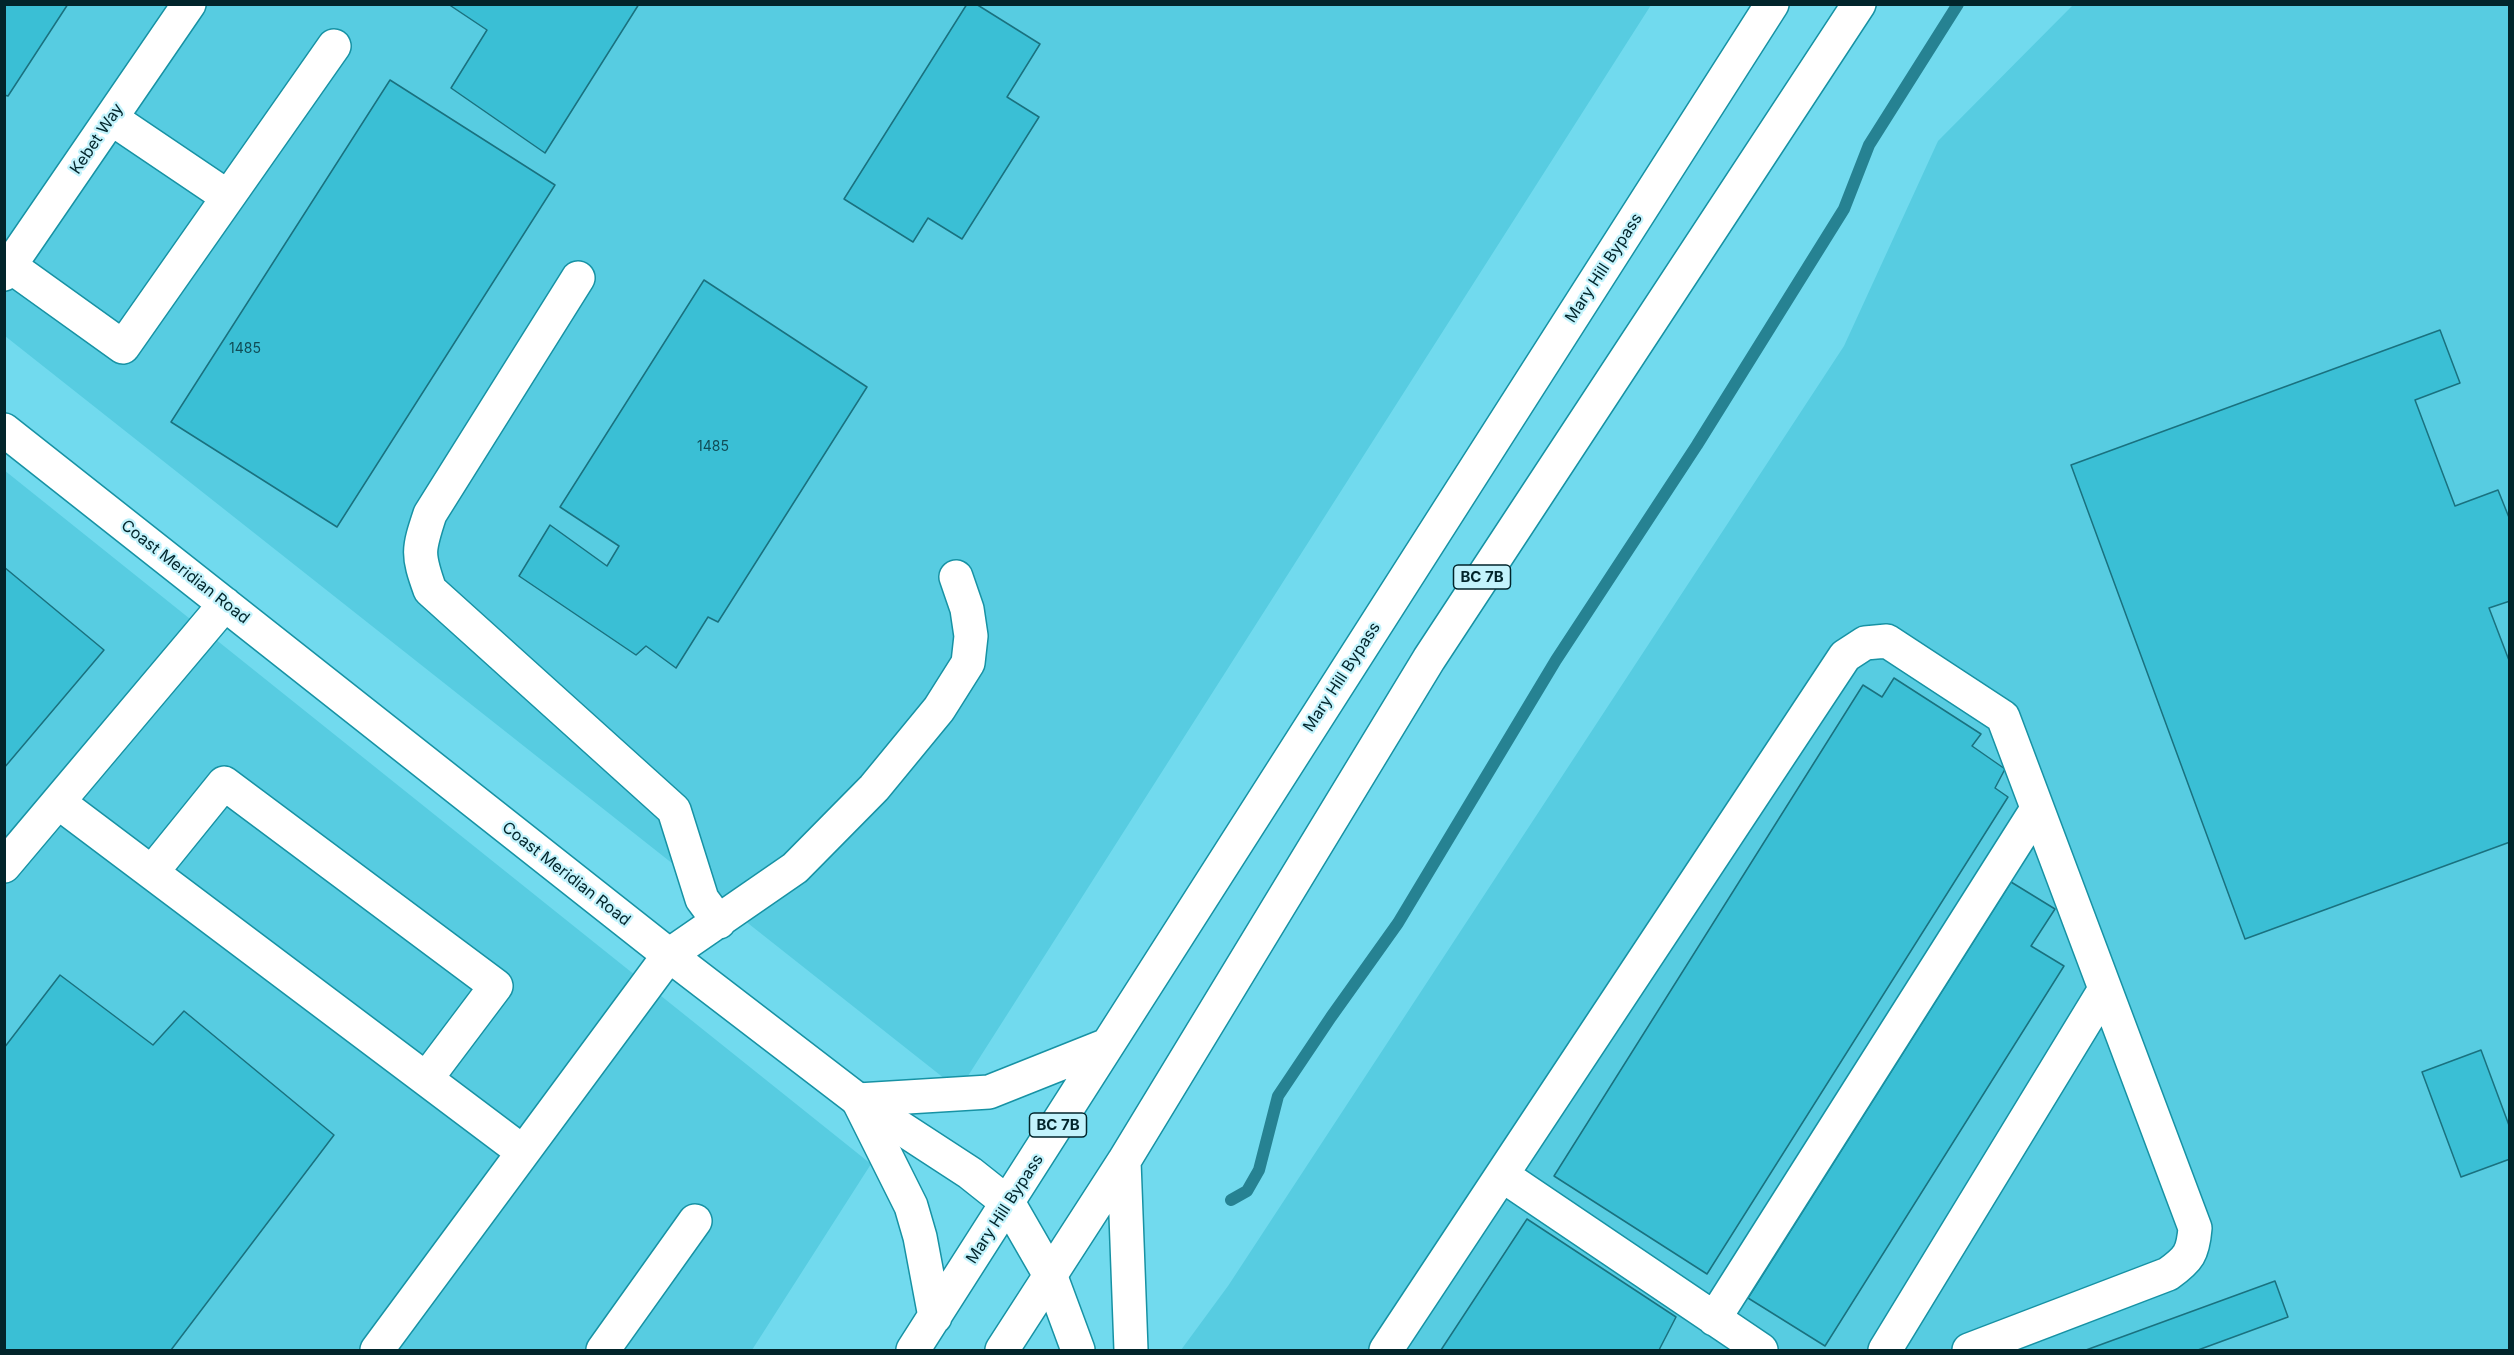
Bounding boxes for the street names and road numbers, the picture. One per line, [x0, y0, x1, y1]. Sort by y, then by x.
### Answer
street label: Kebet Way [66, 100, 128, 178]
street label: Mary Hill Bypass [1561, 210, 1647, 326]
street label: Coast Meridian Road [117, 516, 253, 628]
road number: BC 7B [1454, 565, 1510, 589]
street label: Mary Hill Bypass [1299, 619, 1385, 735]
street label: Coast Meridian Road [498, 818, 634, 930]
road number: BC 7B [1030, 1113, 1086, 1137]
street label: Mary Hill Bypass [962, 1151, 1048, 1267]

